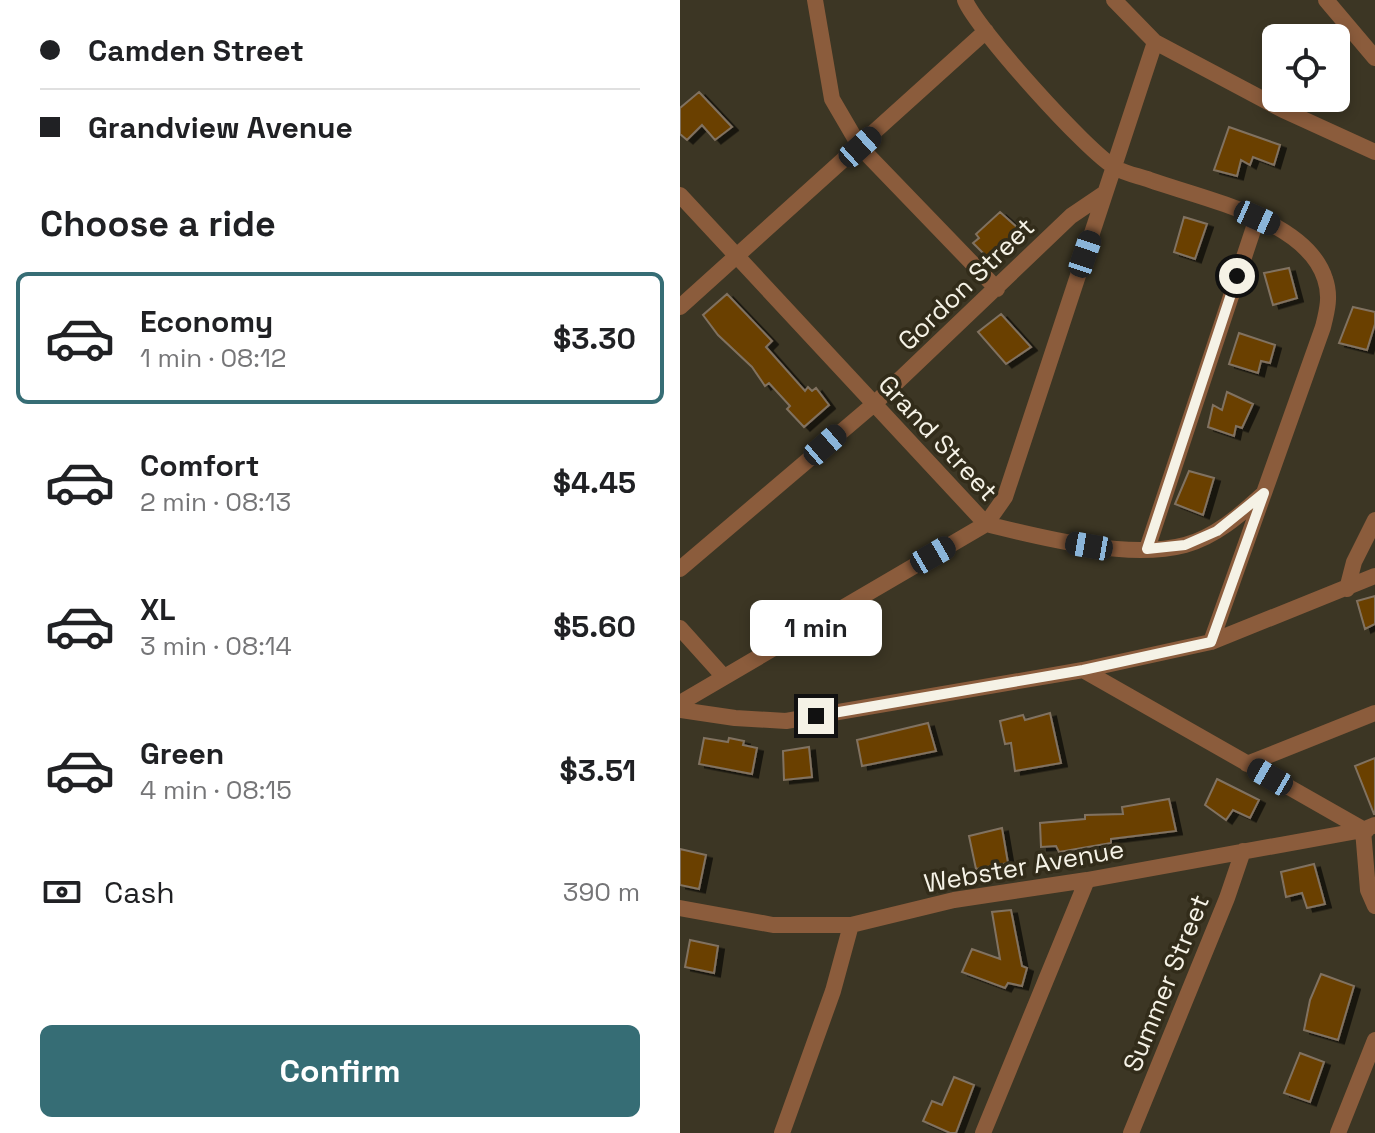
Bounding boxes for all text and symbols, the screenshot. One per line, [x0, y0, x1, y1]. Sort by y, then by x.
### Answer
map controls [1262, 24, 1350, 112]
button: locate [1262, 24, 1350, 112]
text: Camden Street [88, 31, 304, 70]
text: Grandview Avenue [88, 108, 353, 147]
car [834, 122, 886, 172]
car [1230, 197, 1284, 239]
text: Choose a ride [40, 201, 276, 247]
street label: Gordon Street [890, 210, 1042, 358]
car [1066, 227, 1104, 281]
route start [1219, 258, 1255, 294]
icon: car [44, 302, 116, 374]
text: Economy [140, 302, 273, 341]
text: $3.30 [553, 319, 636, 358]
text: 1 min · 08:12 [140, 341, 286, 375]
street label: Grand Street [871, 368, 1005, 508]
car [799, 420, 851, 470]
icon: car [44, 446, 116, 518]
text: Comfort [140, 446, 259, 485]
text: $4.45 [553, 463, 636, 502]
text: 2 min · 08:13 [140, 485, 291, 519]
car [1063, 530, 1115, 562]
car [906, 533, 960, 577]
icon: car [44, 590, 116, 662]
text: XL [140, 590, 176, 629]
callout: 1 min [750, 600, 882, 656]
text: $5.60 [553, 607, 636, 646]
text: 1 min [784, 611, 848, 645]
text: 3 min · 08:14 [140, 629, 292, 663]
route end [798, 698, 834, 734]
icon: car [44, 734, 116, 806]
text: Green [140, 734, 224, 773]
text: $3.51 [560, 751, 636, 790]
car [1243, 755, 1297, 799]
text: 4 min · 08:15 [140, 773, 292, 807]
street label: Webster Avenue [921, 832, 1127, 900]
icon: cash [40, 870, 84, 914]
text: Cash [104, 873, 175, 912]
text: 390 m [563, 875, 640, 909]
street label: Summer Street [1115, 890, 1217, 1076]
button: Confirm [40, 1025, 640, 1117]

